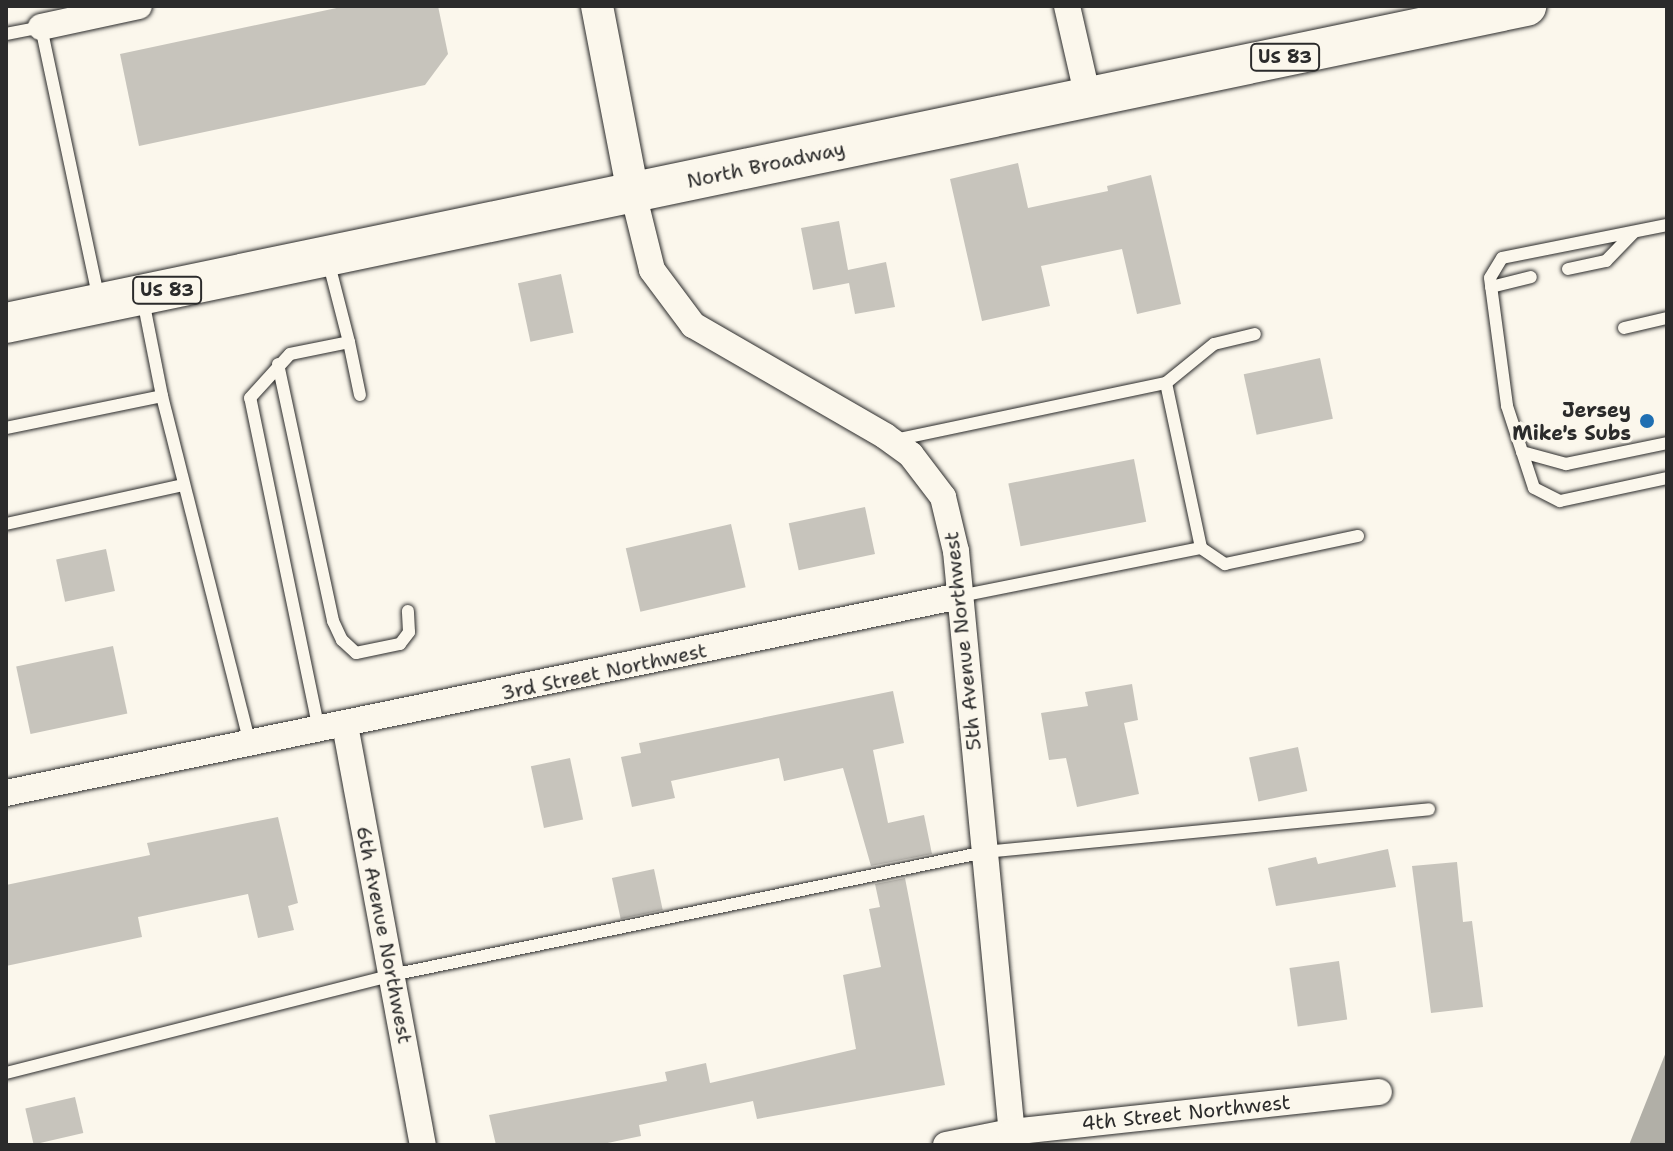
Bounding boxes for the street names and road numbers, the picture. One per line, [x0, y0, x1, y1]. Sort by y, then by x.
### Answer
road number: US 83 [1249, 43, 1321, 71]
street label: North Broadway [685, 137, 847, 193]
road number: US 83 [131, 276, 203, 304]
street label: 5th Avenue Northwest [940, 530, 986, 752]
street label: 3rd Street Northwest [499, 638, 709, 706]
street label: 6th Avenue Northwest [351, 824, 417, 1046]
street label: 4th Street Northwest [1080, 1090, 1292, 1136]

